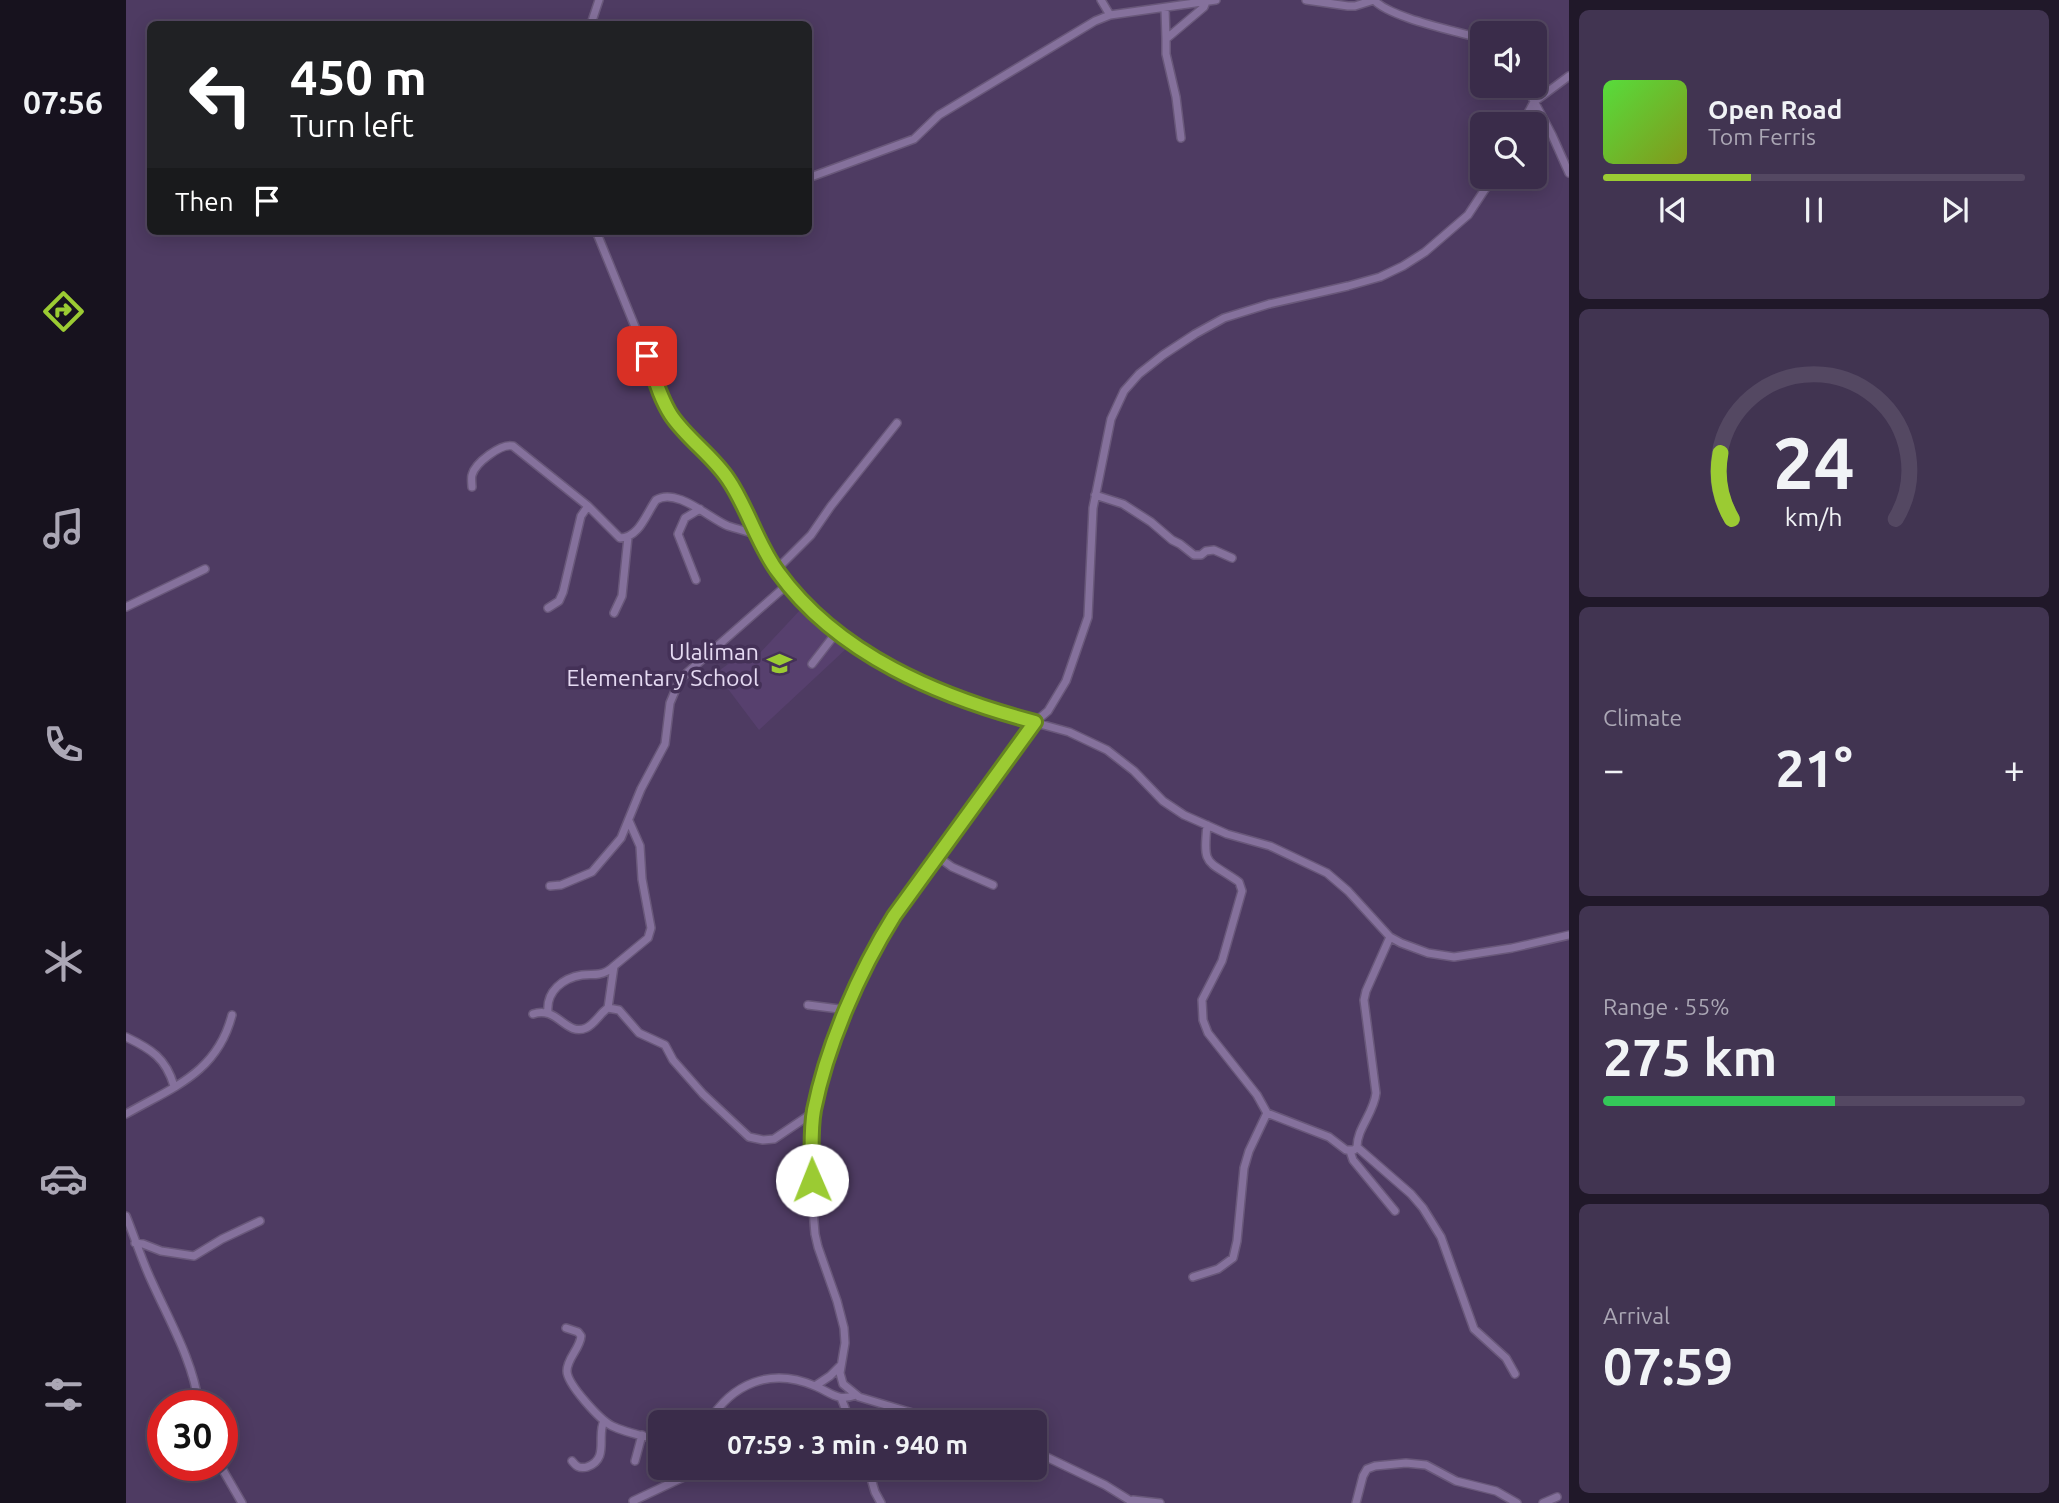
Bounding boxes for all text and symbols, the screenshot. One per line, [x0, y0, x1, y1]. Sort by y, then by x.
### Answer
map controls [1470, 21, 1547, 189]
button: sound [1470, 21, 1547, 98]
icon: left [175, 49, 266, 140]
text: 450 m [290, 49, 427, 104]
text: 07:56 [23, 84, 103, 120]
text: Open Road [1708, 95, 1842, 124]
text: Turn left [290, 107, 414, 143]
button: search [1470, 112, 1547, 189]
text: Tom Ferris [1708, 124, 1816, 149]
icon: arrive [248, 182, 286, 220]
text: Then [175, 187, 234, 216]
icon: previous [1654, 191, 1692, 229]
icon: pause [1795, 191, 1833, 229]
icon: next [1936, 191, 1974, 229]
icon: directions [39, 287, 88, 336]
pin [617, 326, 677, 386]
icon: arrive [628, 337, 666, 375]
text: 24 [1773, 421, 1855, 503]
text: km/h [1785, 503, 1843, 531]
icon: music [39, 504, 88, 553]
place label: Ulaliman Elementary School [566, 639, 759, 690]
school or university icon: Ulaliman Elementary School [765, 650, 793, 678]
text: Climate [1603, 705, 1682, 730]
icon: phone [39, 720, 88, 769]
text: 21° [1775, 739, 1853, 797]
text: − [1603, 748, 1624, 790]
text: + [2004, 748, 2025, 790]
icon: climate [39, 937, 88, 986]
text: Range · 55% [1603, 994, 1730, 1019]
text: 275 km [1603, 1028, 1777, 1086]
position arrow [775, 1143, 849, 1217]
icon: car [39, 1154, 88, 1203]
text: Arrival [1603, 1303, 1670, 1328]
text: 07:59 [1603, 1337, 1733, 1395]
icon: filters [39, 1370, 88, 1419]
speed limit sign: 30 [147, 1390, 238, 1481]
text: 07:59 · 3 min · 940 m [727, 1430, 968, 1459]

